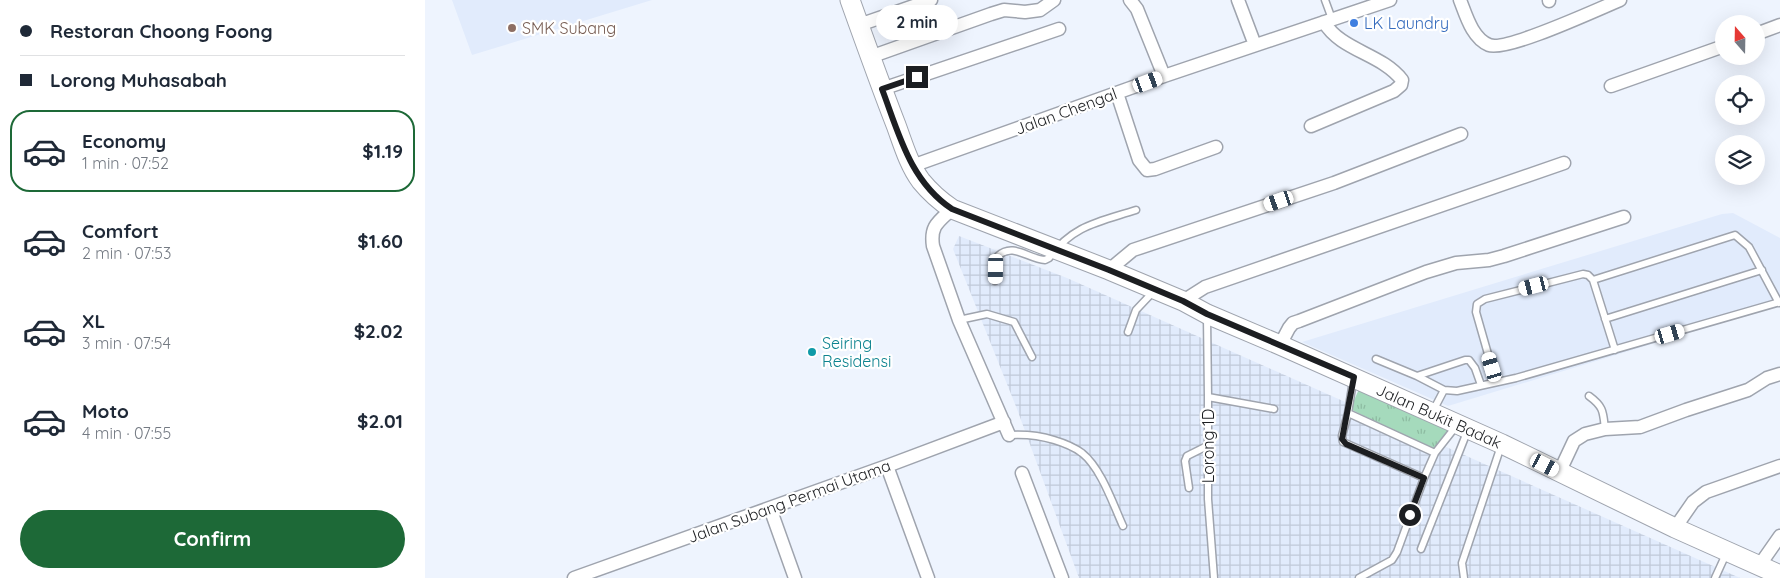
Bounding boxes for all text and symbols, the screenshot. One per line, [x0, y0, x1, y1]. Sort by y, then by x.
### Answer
callout: 2 min [876, 5, 958, 40]
text: 2 min [896, 12, 938, 32]
place label: LK Laundry [1364, 13, 1449, 33]
north arrow [1715, 15, 1765, 65]
map controls [1715, 15, 1765, 185]
marker: LK Laundry [1348, 17, 1360, 29]
place label: SMK Subang [522, 18, 616, 38]
text: Restoran Choong Foong [50, 19, 273, 43]
marker: SMK Subang [506, 22, 518, 34]
route end [906, 66, 928, 88]
text: Lorong Muhasabah [50, 68, 227, 92]
car [1131, 70, 1164, 94]
button: locate [1715, 75, 1765, 125]
street label: Jalan Chengal [1012, 83, 1120, 139]
icon: car [22, 129, 67, 174]
text: Economy [82, 129, 166, 153]
button: layers [1715, 135, 1765, 185]
text: $1.19 [362, 139, 403, 163]
text: 1 min · 07:52 [82, 153, 169, 173]
car [1262, 189, 1295, 213]
icon: car [22, 219, 67, 264]
text: Comfort [82, 219, 159, 243]
text: $1.60 [357, 229, 403, 253]
text: 2 min · 07:53 [82, 243, 171, 263]
car [988, 254, 1003, 284]
car [1517, 275, 1550, 297]
icon: car [22, 309, 67, 354]
text: XL [82, 309, 105, 333]
text: $2.02 [354, 319, 403, 343]
car [1653, 323, 1686, 345]
text: 3 min · 07:54 [82, 333, 171, 353]
place label: Seiring Residensi [822, 333, 892, 371]
marker: Seiring Residensi [806, 346, 818, 358]
car [1480, 350, 1503, 384]
street label: Jalan Bukit Badak [1373, 379, 1505, 453]
icon: car [22, 399, 67, 444]
text: Moto [82, 399, 129, 423]
text: $2.01 [357, 409, 403, 433]
street label: Lorong 1D [1198, 409, 1218, 483]
text: 4 min · 07:55 [82, 423, 171, 443]
car [1528, 452, 1561, 478]
street label: Jalan Subang Permai Utama [685, 455, 893, 547]
route start [1399, 504, 1421, 526]
button: Confirm [20, 510, 405, 568]

